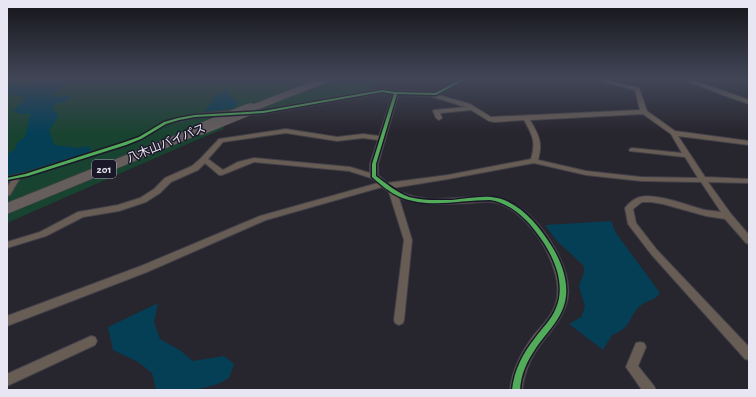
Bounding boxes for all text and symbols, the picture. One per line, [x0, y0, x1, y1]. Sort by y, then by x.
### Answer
street label: 八木山バイパス [125, 122, 207, 164]
road number: 201 [92, 160, 116, 178]

